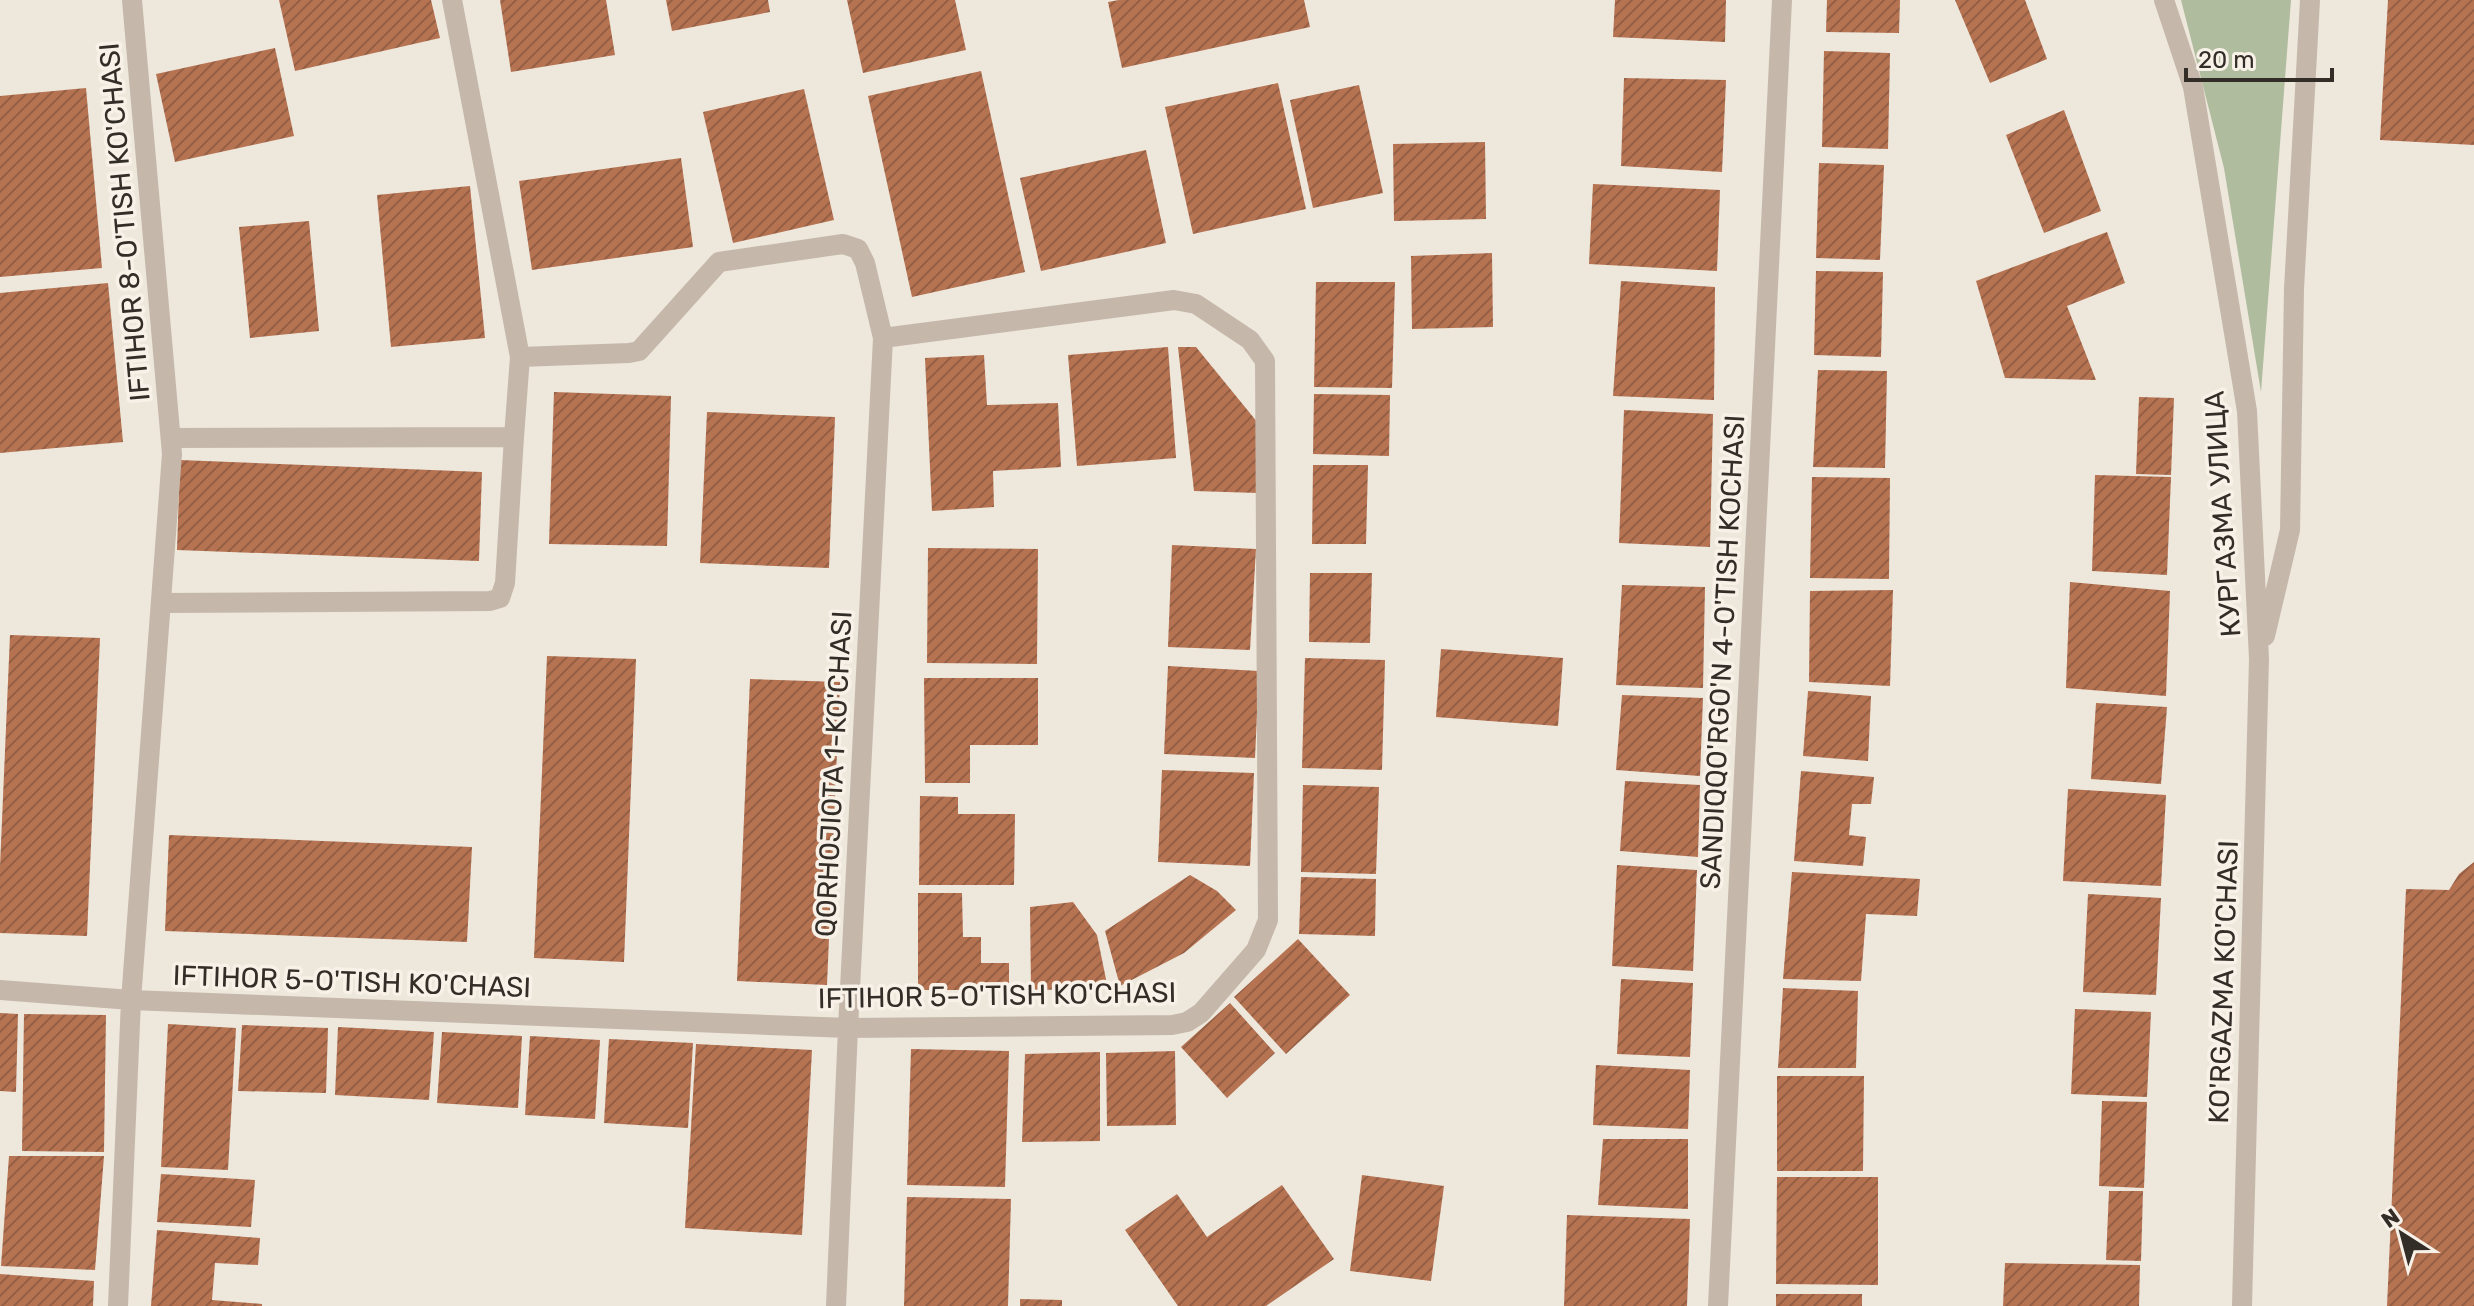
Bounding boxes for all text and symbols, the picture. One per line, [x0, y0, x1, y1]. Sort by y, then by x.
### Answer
scale bar [2186, 32, 2332, 82]
street label: IFTIHOR 8-O'TISH KO'CHASI [92, 41, 157, 403]
text: 20 m [2198, 46, 2255, 74]
street label: КУРГАЗМА УЛИЦА [2197, 390, 2248, 638]
street label: SANDIQQO'RGO'N 4-O'TISH KOCHASI [1694, 414, 1751, 890]
street label: QORHOJIOTA 1-KO'CHASI [808, 610, 859, 938]
street label: KO'RGAZMA KO'CHASI [2202, 840, 2245, 1124]
street label: IFTIHOR 5-O'TISH KO'CHASI [172, 959, 532, 1004]
street label: IFTIHOR 5-O'TISH KO'CHASI [818, 976, 1176, 1015]
north arrow [2362, 1194, 2442, 1274]
text: N [2376, 1203, 2405, 1234]

